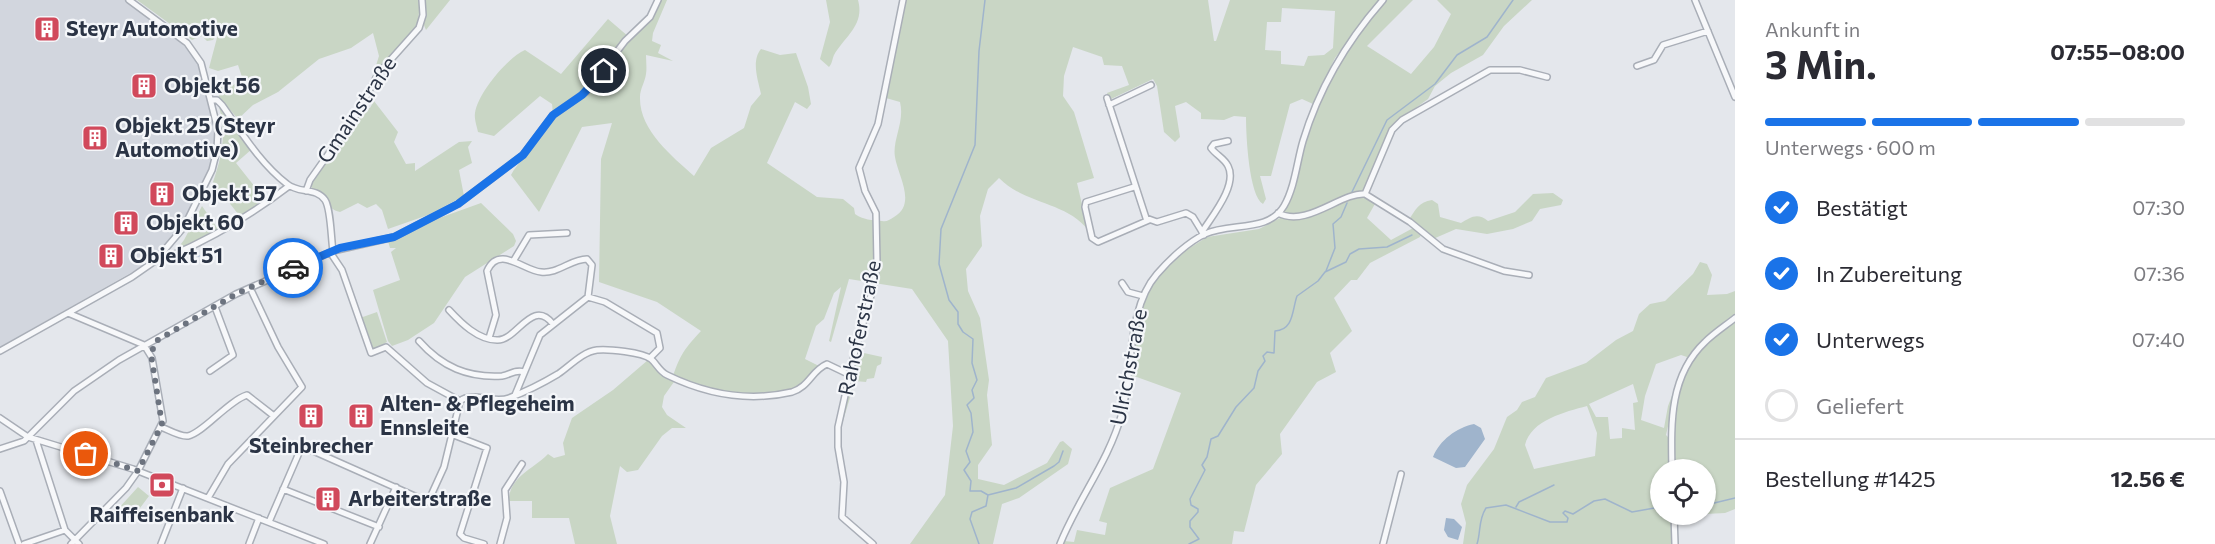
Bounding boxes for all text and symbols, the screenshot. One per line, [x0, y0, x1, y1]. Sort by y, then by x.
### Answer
building icon: Steyr Automotive [32, 14, 62, 44]
place label: Steyr Automotive [66, 15, 238, 40]
text: Ankunft in [1765, 17, 1860, 41]
text: 07:55–08:00 [2050, 38, 2185, 65]
text: 3 Min. [1765, 39, 1876, 87]
pin [578, 45, 629, 96]
street label: Gmainstraße [311, 51, 401, 167]
icon: home [587, 54, 620, 87]
building icon: Objekt 56 [129, 71, 159, 101]
place label: Objekt 56 [164, 72, 261, 97]
place label: Objekt 25 (Steyr Automotive) [115, 112, 276, 161]
building icon: Objekt 25 (Steyr Automotive) [80, 123, 110, 153]
text: Unterwegs · 600 m [1765, 135, 1936, 159]
building icon: Objekt 57 [147, 179, 177, 209]
place label: Objekt 57 [182, 180, 277, 205]
icon: check [1765, 191, 1798, 224]
text: Bestätigt [1816, 194, 1908, 221]
text: 07:30 [2132, 195, 2185, 219]
building icon: Objekt 60 [111, 208, 141, 238]
place label: Objekt 60 [146, 209, 244, 234]
courier [263, 238, 323, 298]
building icon: Objekt 51 [96, 241, 126, 271]
place label: Objekt 51 [130, 242, 223, 267]
icon: car [277, 252, 310, 285]
icon: check [1765, 257, 1798, 290]
street label: Rahoferstraße [832, 258, 885, 397]
text: In Zubereitung [1816, 260, 1962, 287]
text: 07:36 [2133, 261, 2185, 285]
street label: Ulrichstraße [1104, 306, 1151, 427]
icon: check [1765, 323, 1798, 356]
text: Unterwegs [1816, 326, 1925, 353]
text: 07:40 [2132, 327, 2185, 351]
place label: Alten- & Pflegeheim Ennsleite [380, 390, 575, 439]
text: Geliefert [1816, 392, 1904, 419]
building icon: Steinbrecher [296, 401, 326, 431]
building icon: Alten- & Pflegeheim Ennsleite [346, 401, 376, 431]
pin [60, 428, 111, 479]
place label: Steinbrecher [249, 432, 373, 457]
icon: bag [69, 437, 102, 470]
map controls [1650, 459, 1716, 525]
button: locate [1650, 459, 1716, 525]
text: Bestellung #1425 [1765, 465, 1936, 492]
text: 12.56 € [2111, 465, 2185, 492]
bank icon: Raiffeisenbank [147, 470, 177, 500]
building icon: Arbeiterstraße [313, 484, 343, 514]
place label: Arbeiterstraße [348, 485, 491, 510]
place label: Raiffeisenbank [89, 501, 235, 526]

